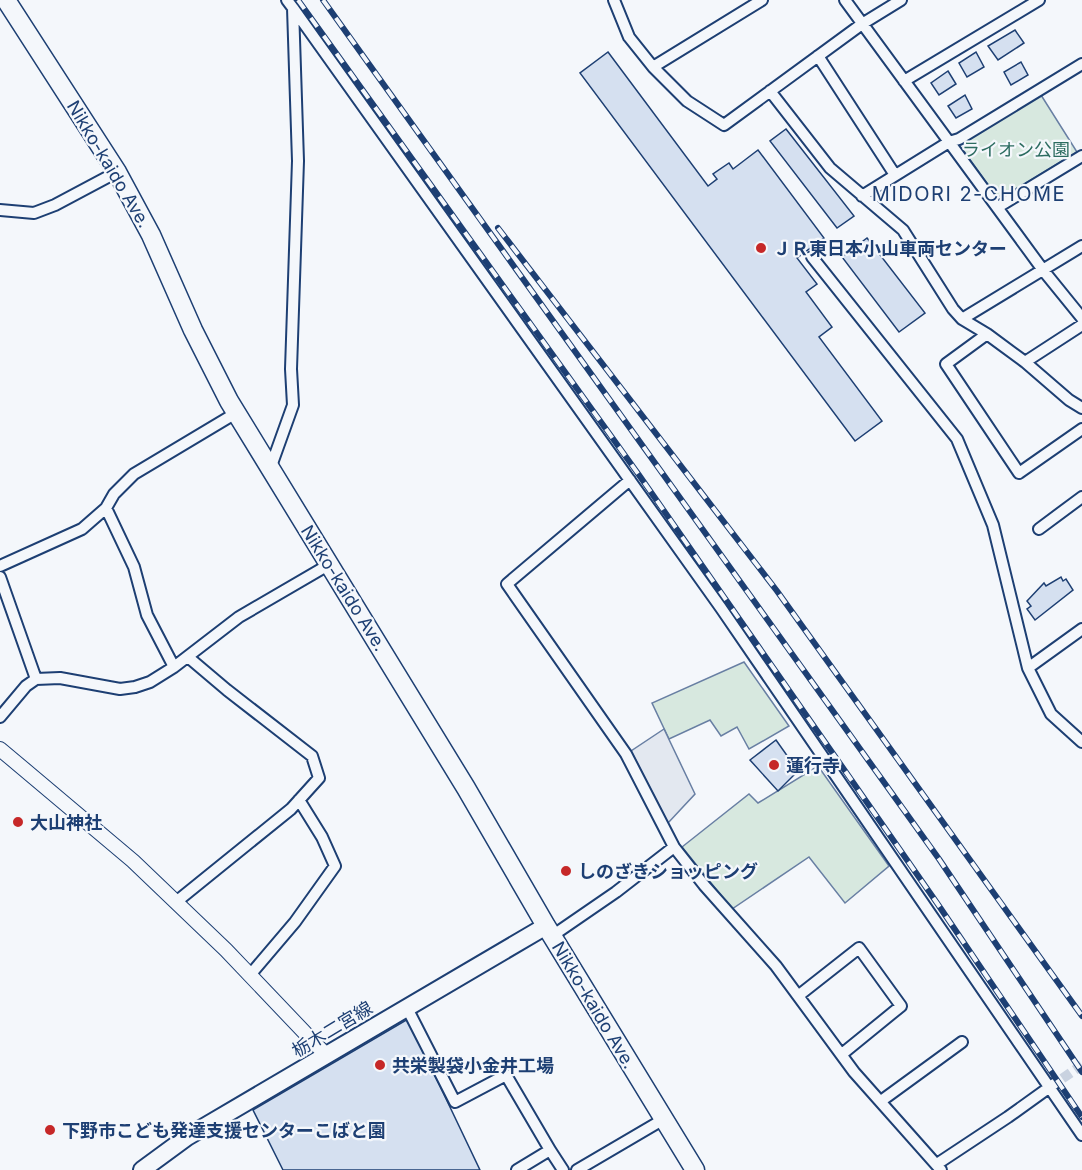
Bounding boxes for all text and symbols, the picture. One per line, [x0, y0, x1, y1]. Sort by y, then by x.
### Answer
street label: Nikko-kaido Ave. [63, 97, 155, 231]
park label: ライオン公園 [962, 139, 1070, 160]
district label: MIDORI 2-CHOME [872, 182, 1066, 206]
place label: ＪＲ東日本小山車両センター [773, 238, 1007, 259]
marker: ＪＲ東日本小山車両センター [754, 241, 768, 255]
street label: Nikko-kaido Ave. [297, 521, 391, 655]
place label: 蓮行寺 [786, 755, 840, 776]
marker: 蓮行寺 [767, 758, 781, 772]
place label: 大山神社 [30, 812, 102, 833]
marker: 大山神社 [11, 815, 25, 829]
place label: しのざきショッピング [578, 861, 758, 882]
marker: しのざきショッピング [559, 864, 573, 878]
street label: Nikko-kaido Ave. [548, 938, 640, 1072]
street label: 栃木二宮線 [288, 997, 376, 1061]
place label: 共栄製袋小金井工場 [392, 1055, 554, 1076]
marker: 共栄製袋小金井工場 [373, 1058, 387, 1072]
place label: 下野市こども発達支援センターこばと園 [62, 1120, 386, 1141]
marker: 下野市こども発達支援センターこばと園 [43, 1123, 57, 1137]

